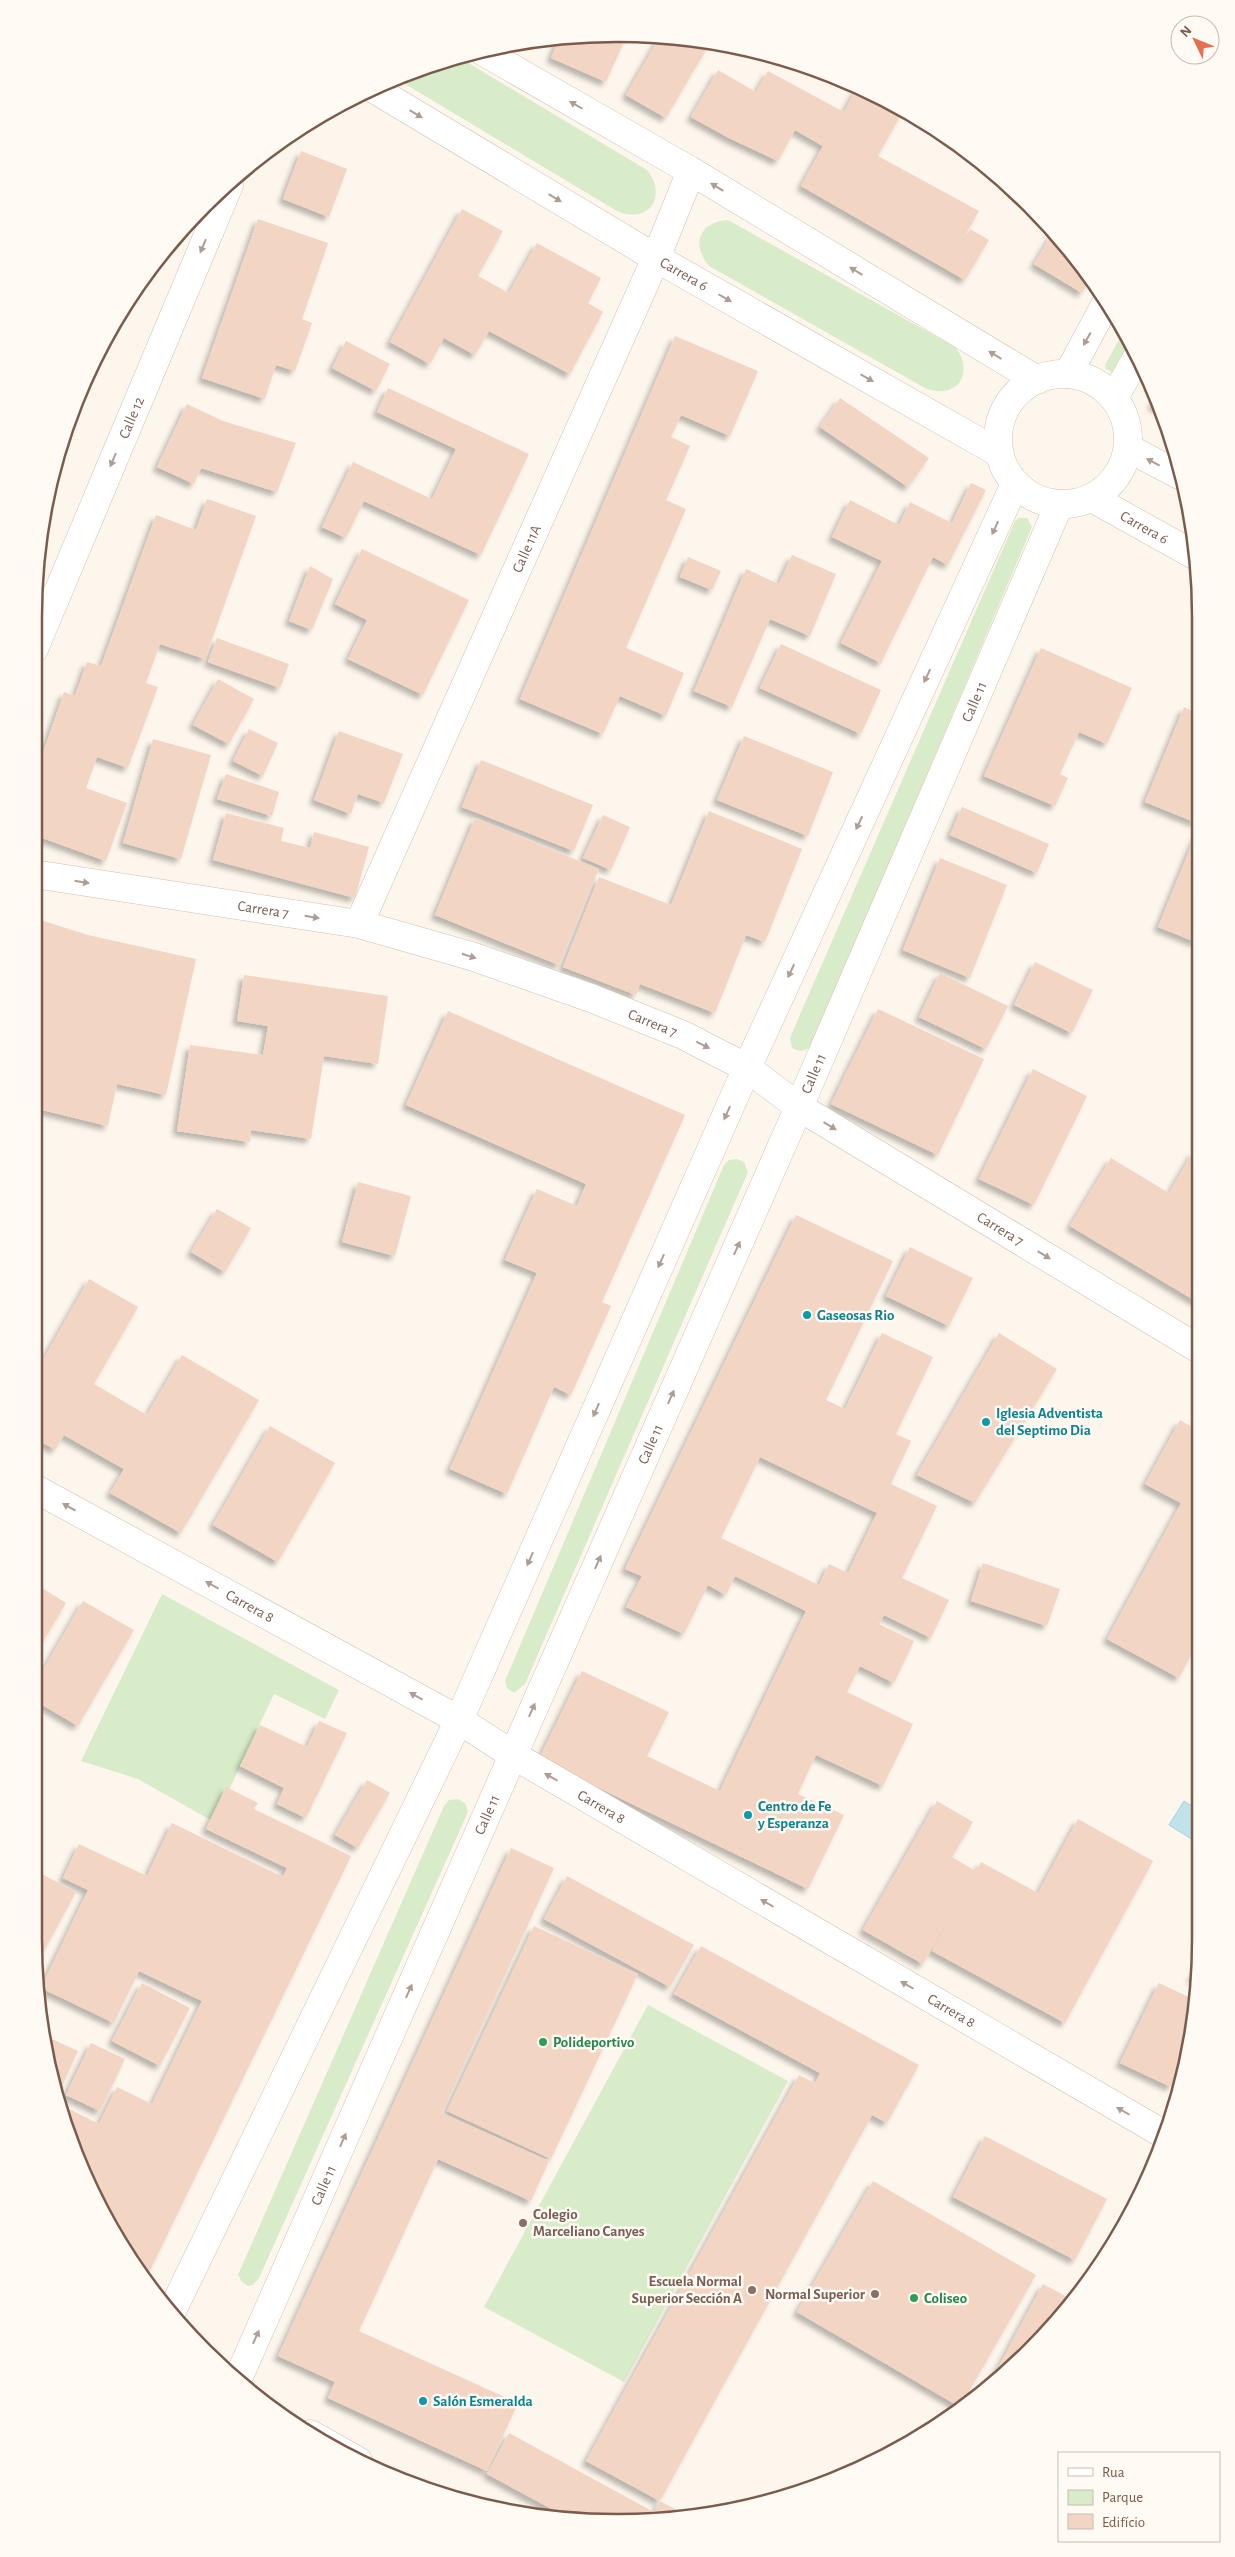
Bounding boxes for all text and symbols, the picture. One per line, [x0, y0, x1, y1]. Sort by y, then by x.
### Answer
north arrow [1170, 15, 1220, 65]
text: N [1178, 23, 1195, 40]
one-way arrow [569, 101, 583, 110]
one-way arrow [409, 110, 422, 119]
one-way arrow [710, 182, 723, 191]
one-way arrow [549, 193, 562, 202]
one-way arrow [199, 239, 207, 254]
street label: Carrera 6 [658, 254, 711, 293]
one-way arrow [849, 266, 862, 275]
one-way arrow [719, 293, 732, 302]
one-way arrow [1082, 333, 1091, 346]
one-way arrow [988, 350, 1001, 359]
one-way arrow [859, 374, 874, 382]
street label: Calle 12 [116, 394, 147, 441]
one-way arrow [109, 453, 116, 468]
one-way arrow [1146, 458, 1161, 466]
street label: Carrera 6 [1118, 508, 1171, 547]
one-way arrow [990, 521, 998, 535]
street label: Calle 11A [509, 522, 544, 575]
one-way arrow [923, 669, 931, 683]
street label: Calle 11 [959, 679, 989, 724]
one-way arrow [855, 816, 863, 831]
one-way arrow [74, 878, 90, 886]
street label: Carrera 7 [237, 898, 290, 921]
one-way arrow [304, 913, 320, 921]
one-way arrow [462, 953, 477, 960]
one-way arrow [787, 964, 795, 978]
street label: Carrera 7 [626, 1006, 679, 1039]
one-way arrow [695, 1041, 710, 1049]
street label: Calle 11 [798, 1051, 829, 1096]
one-way arrow [723, 1106, 731, 1120]
one-way arrow [823, 1121, 836, 1130]
street label: Carrera 7 [974, 1209, 1026, 1249]
one-way arrow [733, 1241, 741, 1255]
one-way arrow [1037, 1251, 1050, 1260]
one-way arrow [657, 1254, 665, 1268]
place label: Gaseosas Rio [817, 1308, 894, 1323]
marker: Gaseosas Rio [801, 1309, 813, 1321]
one-way arrow [667, 1390, 675, 1404]
one-way arrow [591, 1403, 599, 1417]
place label: Iglesia Adventista del Septimo Dia [996, 1406, 1103, 1438]
marker: Iglesia Adventista del Septimo Dia [980, 1416, 992, 1428]
street label: Calle 11 [635, 1422, 666, 1466]
one-way arrow [62, 1503, 77, 1511]
one-way arrow [525, 1552, 533, 1566]
one-way arrow [595, 1555, 603, 1569]
one-way arrow [205, 1581, 219, 1589]
street label: Carrera 8 [223, 1587, 277, 1625]
one-way arrow [409, 1692, 423, 1700]
one-way arrow [529, 1703, 537, 1717]
one-way arrow [543, 1773, 558, 1781]
street label: Carrera 8 [575, 1787, 628, 1826]
street label: Calle 11 [472, 1792, 502, 1837]
place label: Centro de Fe y Esperanza [757, 1799, 831, 1831]
marker: Centro de Fe y Esperanza [742, 1809, 754, 1821]
one-way arrow [759, 1899, 774, 1907]
one-way arrow [900, 1980, 914, 1989]
one-way arrow [405, 1984, 413, 1998]
street label: Carrera 8 [925, 1991, 978, 2030]
place label: Polideportivo [553, 2035, 634, 2050]
marker: Polideportivo [537, 2036, 549, 2048]
one-way arrow [1116, 2106, 1130, 2115]
one-way arrow [340, 2133, 348, 2147]
street label: Calle 11 [308, 2163, 339, 2207]
place label: Colegio Marceliano Canyes [533, 2207, 645, 2239]
marker: Colegio Marceliano Canyes [517, 2217, 529, 2229]
place label: Escuela Normal Superior Sección A [632, 2274, 742, 2306]
marker: Escuela Normal Superior Sección A [746, 2284, 758, 2296]
place label: Normal Superior [765, 2287, 866, 2302]
marker: Normal Superior [869, 2288, 881, 2300]
place label: Coliseo [924, 2291, 967, 2306]
marker: Coliseo [908, 2292, 920, 2304]
one-way arrow [253, 2330, 261, 2344]
place label: Salón Esmeralda [433, 2394, 533, 2409]
marker: Salón Esmeralda [417, 2395, 429, 2407]
legend [1058, 2452, 1220, 2542]
text: Rua [1102, 2465, 1125, 2480]
text: Parque [1102, 2490, 1143, 2505]
text: Edifício [1102, 2515, 1145, 2530]

